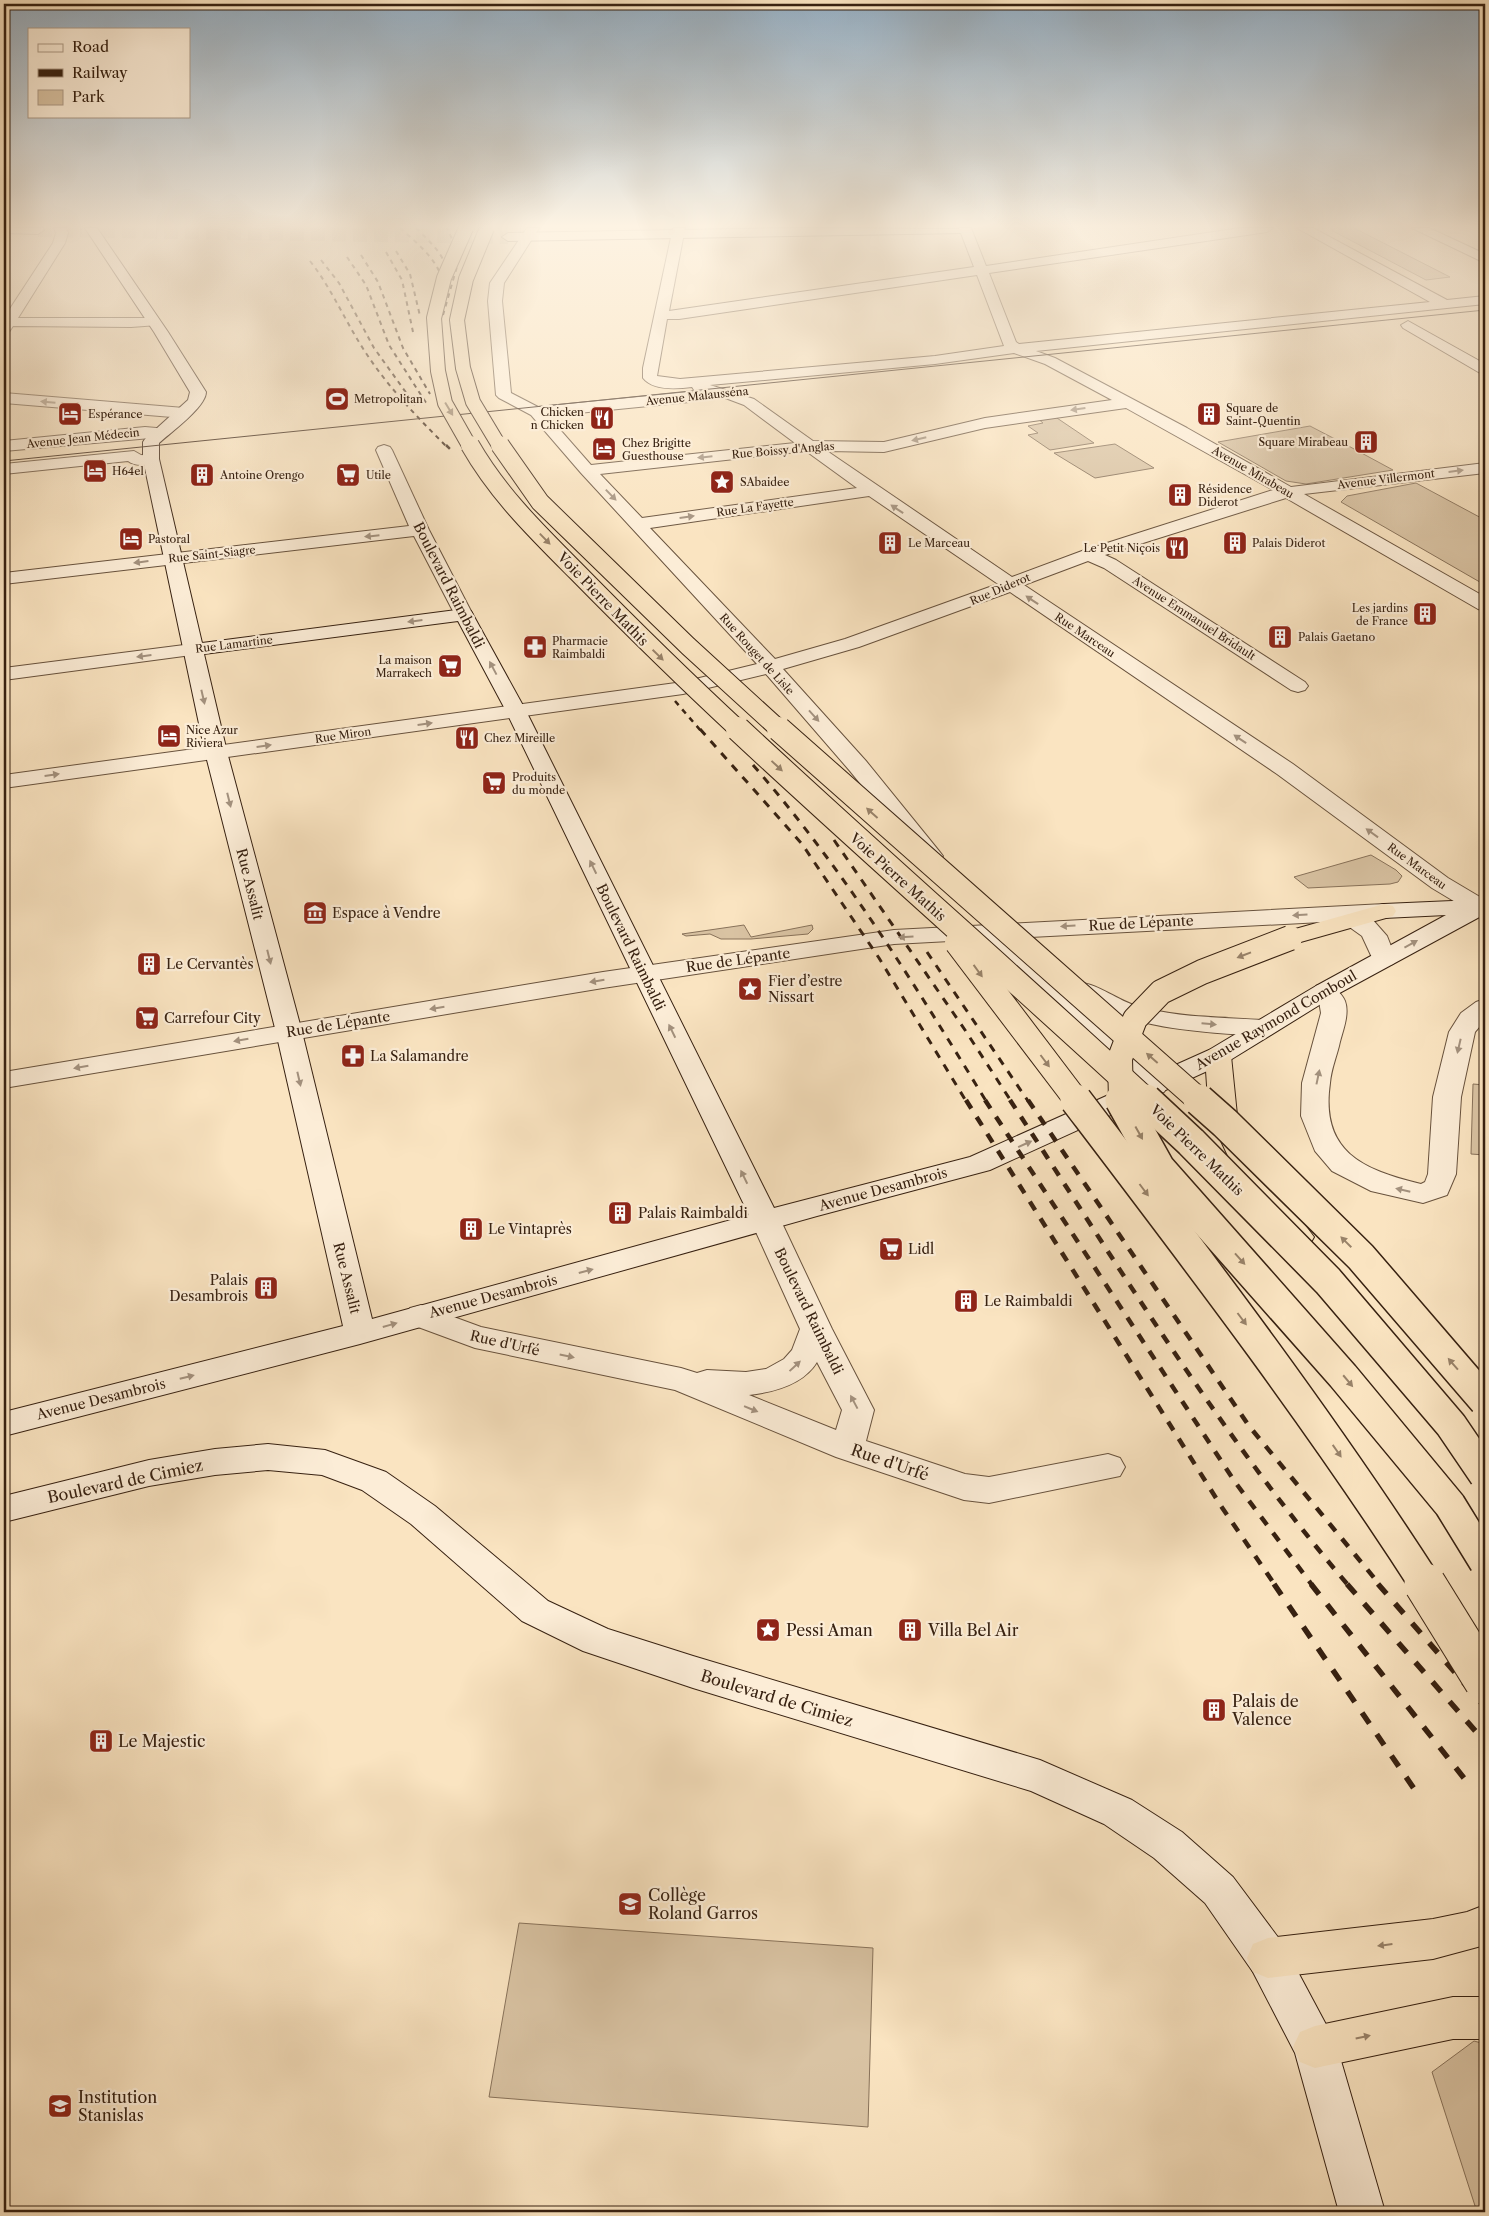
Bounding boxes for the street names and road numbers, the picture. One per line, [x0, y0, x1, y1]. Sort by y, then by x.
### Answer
street label: Avenue Malausséna [644, 384, 749, 408]
street label: Avenue Jean Médecin [25, 425, 140, 451]
street label: Rue Boissy d'Anglas [731, 439, 835, 461]
street label: Avenue Mirabeau [1209, 442, 1297, 501]
street label: Avenue Villermont [1336, 466, 1436, 492]
street label: Rue La Fayette [715, 495, 795, 519]
street label: Boulevard Raimbaldi [409, 519, 489, 651]
street label: Rue Saint-Siagre [168, 542, 256, 566]
street label: Voie Pierre Mathis [553, 548, 652, 650]
street label: Rue Diderot [968, 570, 1032, 608]
street label: Avenue Emmanuel Bridault [1129, 572, 1258, 663]
street label: Rue Rouget de Lisle [717, 610, 797, 698]
street label: Rue Marceau [1052, 610, 1118, 660]
street label: Rue Lamartine [194, 632, 274, 656]
street label: Rue Miron [314, 724, 372, 746]
street label: Voie Pierre Mathis [845, 828, 950, 925]
street label: Rue Marceau [1385, 840, 1449, 892]
street label: Rue Assalit [232, 846, 268, 922]
street label: Boulevard Raimbaldi [592, 881, 670, 1013]
street label: Rue de Lépante [1088, 911, 1194, 935]
street label: Rue de Lépante [685, 944, 791, 976]
street label: Avenue Raymond Comboul [1191, 966, 1360, 1074]
street label: Rue de Lépante [285, 1007, 391, 1041]
street label: Voie Pierre Mathis [1146, 1100, 1248, 1199]
street label: Avenue Desambrois [816, 1163, 949, 1215]
street label: Rue Assalit [329, 1240, 365, 1316]
street label: Boulevard Raimbaldi [770, 1245, 848, 1377]
street label: Avenue Desambrois [426, 1270, 559, 1322]
street label: Rue d'Urfé [468, 1326, 542, 1360]
street label: Avenue Desambrois [34, 1374, 167, 1424]
street label: Rue d'Urfé [848, 1439, 932, 1485]
street label: Boulevard de Cimiez [45, 1455, 205, 1507]
street label: Boulevard de Cimiez [698, 1665, 856, 1731]

